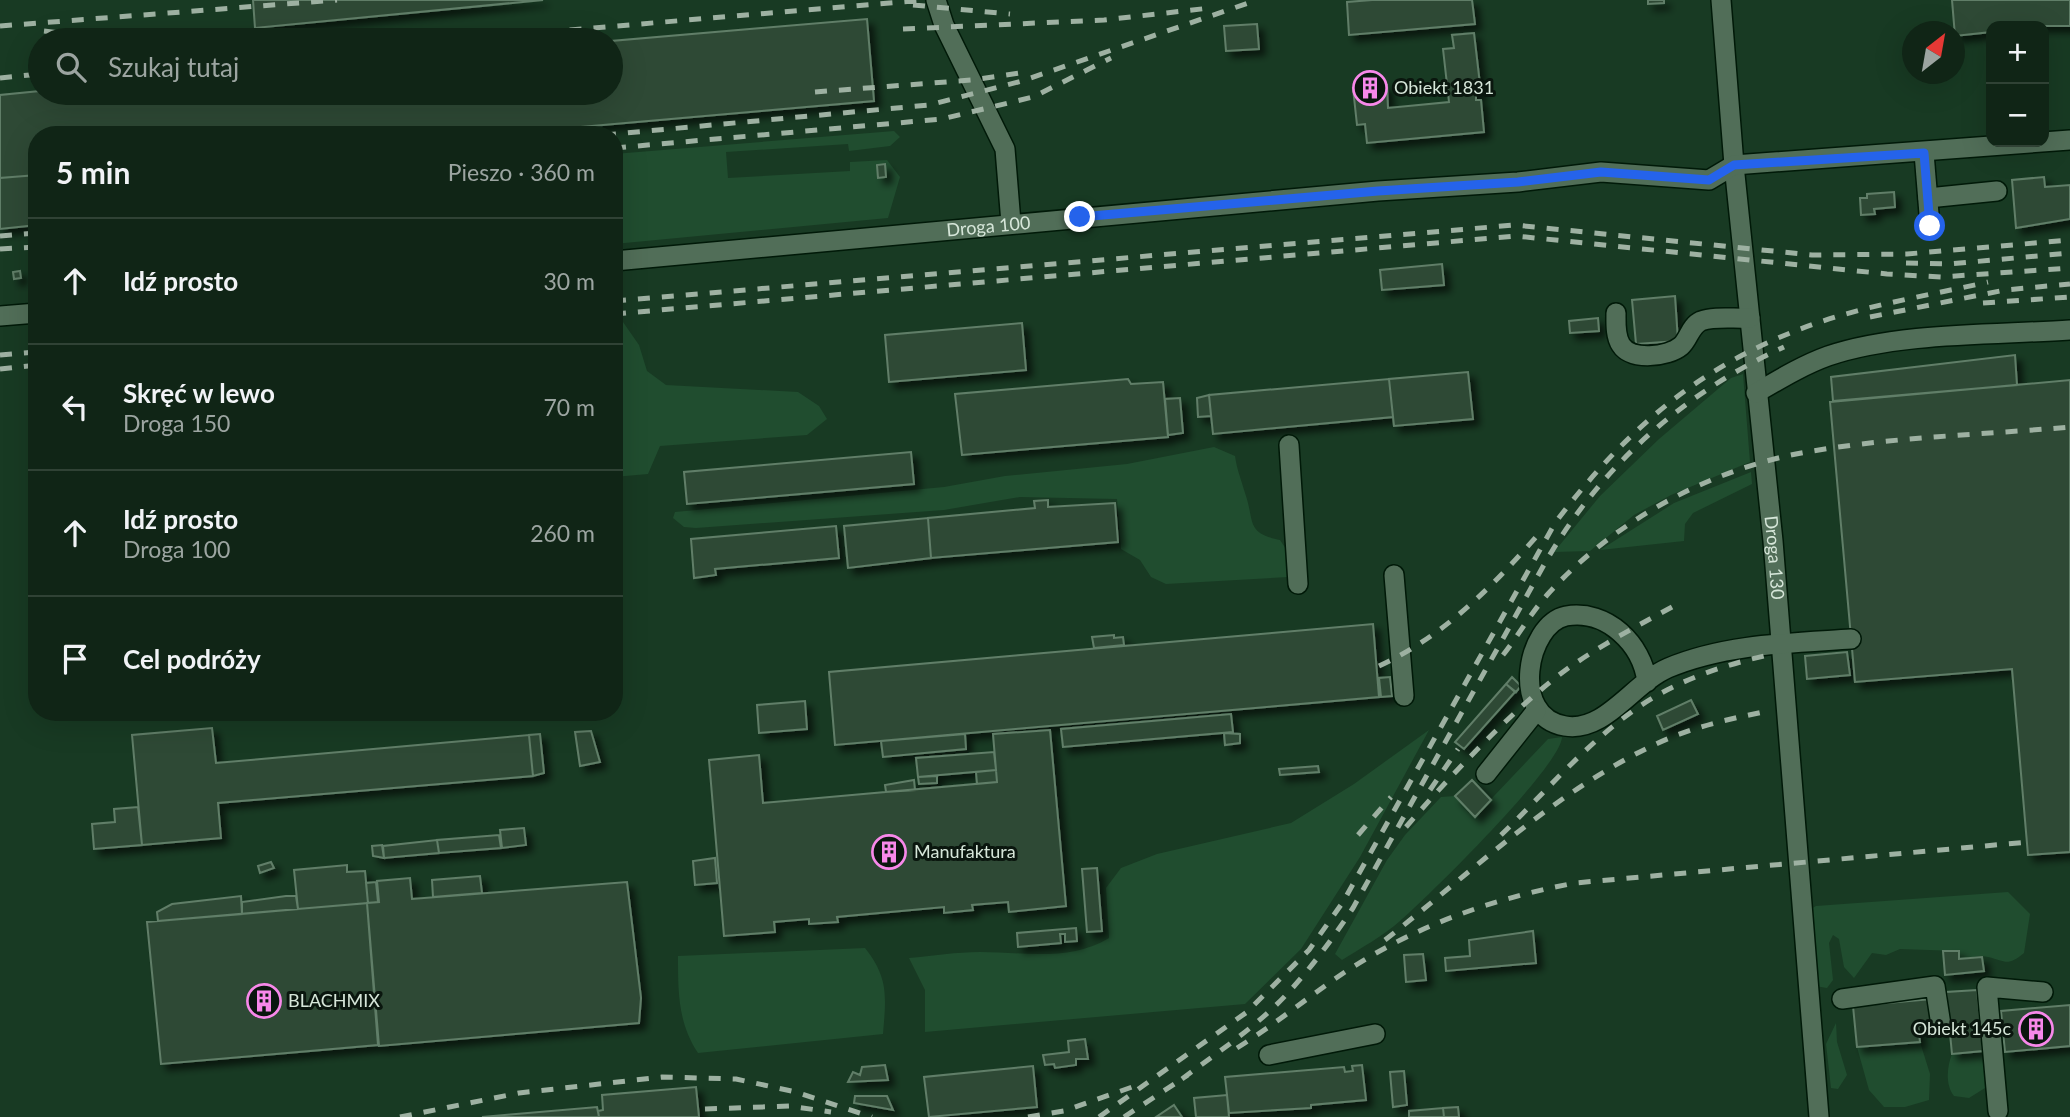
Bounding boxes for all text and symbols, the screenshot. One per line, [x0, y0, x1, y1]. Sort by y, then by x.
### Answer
north arrow [1902, 21, 1965, 84]
map controls [1986, 21, 2049, 147]
button: + [1986, 21, 2049, 84]
search box [28, 28, 623, 105]
icon: search [52, 48, 90, 86]
text: Szukaj tutaj [108, 51, 239, 83]
building icon: Obiekt 1831 [1351, 69, 1389, 107]
place label: Obiekt 1831 [1394, 76, 1494, 98]
button: − [1986, 84, 2049, 147]
text: 5 min [56, 154, 130, 190]
text: Pieszo · 360 m [448, 158, 595, 186]
route end [1064, 201, 1095, 232]
route start [1914, 210, 1945, 241]
street label: Droga 100 [945, 211, 1031, 240]
icon: ahead [56, 262, 94, 300]
text: Idź prosto [123, 265, 238, 297]
text: 30 m [544, 267, 595, 295]
text: Skręć w lewo [123, 377, 275, 409]
icon: left [56, 388, 94, 426]
text: 70 m [544, 393, 595, 421]
text: Droga 150 [123, 409, 230, 437]
text: Idź prosto [123, 503, 238, 535]
icon: ahead [56, 514, 94, 552]
street label: Droga 130 [1760, 514, 1790, 600]
text: 260 m [530, 519, 595, 547]
text: Droga 100 [123, 535, 230, 563]
icon: arrive [56, 640, 94, 678]
text: Cel podróży [123, 643, 261, 675]
building icon: Manufaktura [870, 833, 908, 871]
place label: Manufaktura [914, 840, 1016, 862]
building icon: BLACHMIX [245, 982, 283, 1020]
place label: BLACHMIX [288, 989, 380, 1011]
building icon: Obiekt 145c [2017, 1010, 2055, 1048]
place label: Obiekt 145c [1913, 1017, 2011, 1039]

